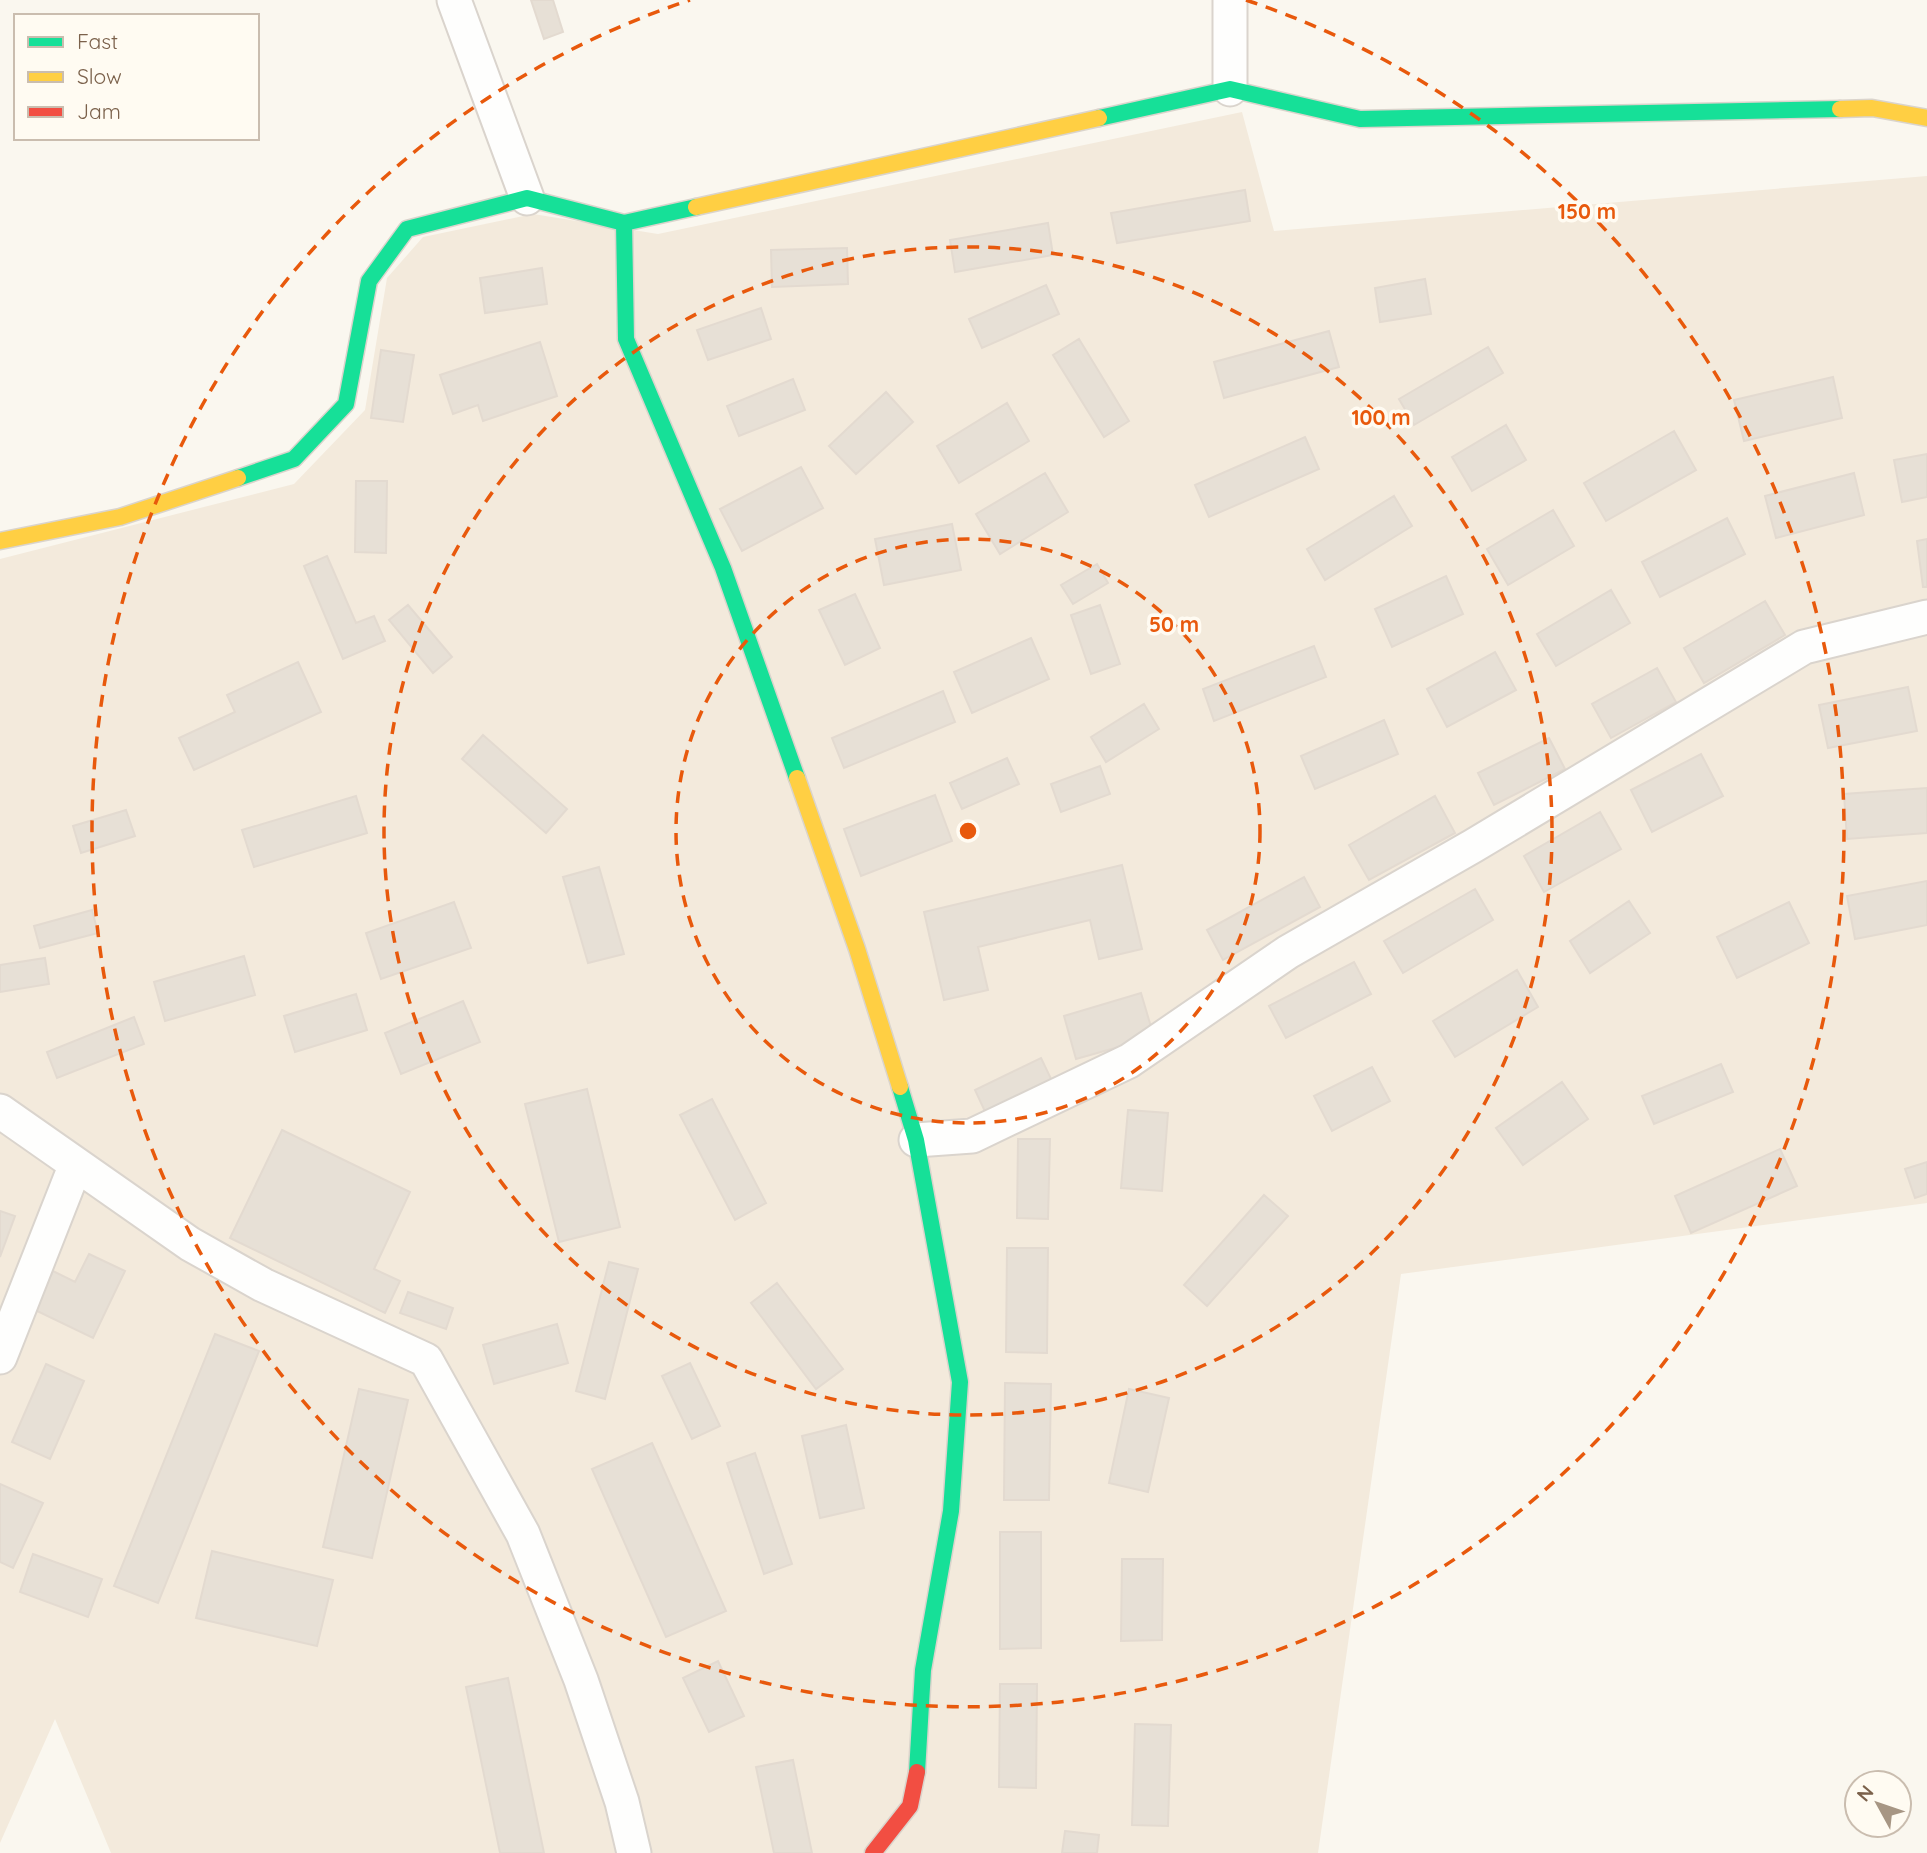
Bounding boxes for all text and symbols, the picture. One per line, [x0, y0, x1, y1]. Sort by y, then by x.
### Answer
legend [14, 14, 259, 140]
text: Fast [77, 28, 118, 54]
text: Slow [77, 63, 122, 89]
text: Jam [77, 98, 121, 124]
text: 150 m [1558, 198, 1616, 224]
text: 100 m [1351, 404, 1411, 430]
text: 50 m [1149, 611, 1199, 637]
centre of rings [956, 819, 980, 843]
north arrow [1843, 1769, 1913, 1839]
text: N [1851, 1780, 1879, 1806]

